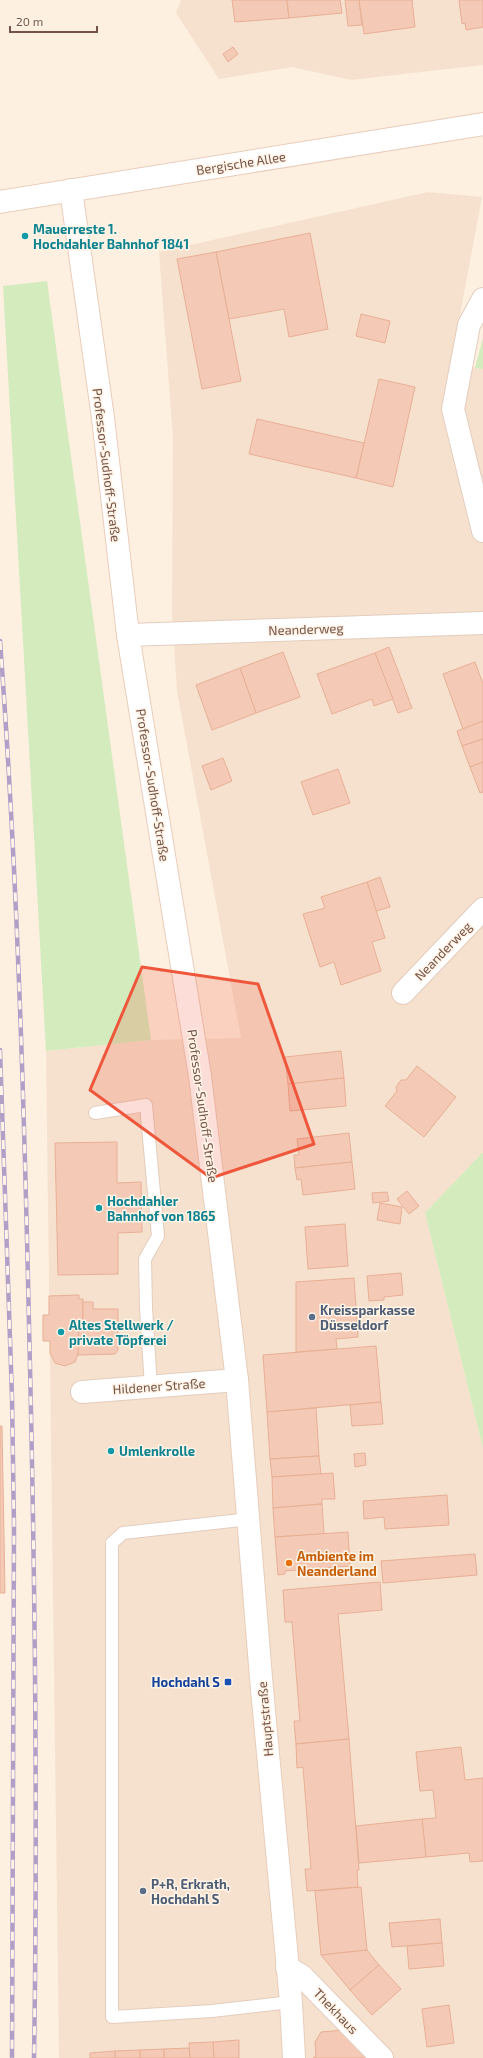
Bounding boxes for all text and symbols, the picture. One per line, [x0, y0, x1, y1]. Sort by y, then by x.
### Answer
scale bar [10, 8, 97, 34]
text: 20 m [16, 14, 43, 28]
street label: Bergische Allee [195, 148, 287, 178]
place label: Mauerreste 1. Hochdahler Bahnhof 1841 [33, 221, 189, 252]
marker: Mauerreste 1. Hochdahler Bahnhof 1841 [20, 231, 30, 241]
street label: Professor-Sudhoff-Straße [90, 387, 124, 543]
street label: Neanderweg [268, 620, 344, 638]
street label: Professor-Sudhoff-Straße [133, 707, 173, 863]
street label: Neanderweg [411, 918, 475, 984]
street label: Professor-Sudhoff-Straße [184, 1028, 222, 1184]
place label: Hochdahler Bahnhof von 1865 [107, 1193, 215, 1224]
marker: Hochdahler Bahnhof von 1865 [94, 1203, 104, 1213]
place label: Kreissparkasse Düsseldorf [320, 1302, 415, 1333]
marker: Kreissparkasse Düsseldorf [307, 1312, 317, 1322]
place label: Altes Stellwerk / private Töpferei [69, 1317, 174, 1348]
marker: Altes Stellwerk / private Töpferei [56, 1327, 66, 1337]
street label: Hildener Straße [112, 1375, 206, 1397]
place label: Umlenkrolle [119, 1443, 195, 1459]
marker: Umlenkrolle [106, 1446, 116, 1456]
place label: Ambiente im Neanderland [297, 1548, 377, 1579]
marker: Ambiente im Neanderland [284, 1558, 294, 1568]
place label: Hochdahl S [152, 1674, 220, 1690]
marker: Hochdahl S [223, 1677, 233, 1687]
street label: Hauptstraße [254, 1681, 276, 1757]
place label: P+R, Erkrath, Hochdahl S [151, 1876, 230, 1907]
marker: P+R, Erkrath, Hochdahl S [138, 1886, 148, 1896]
street label: Thekhaus [310, 1985, 362, 2037]

